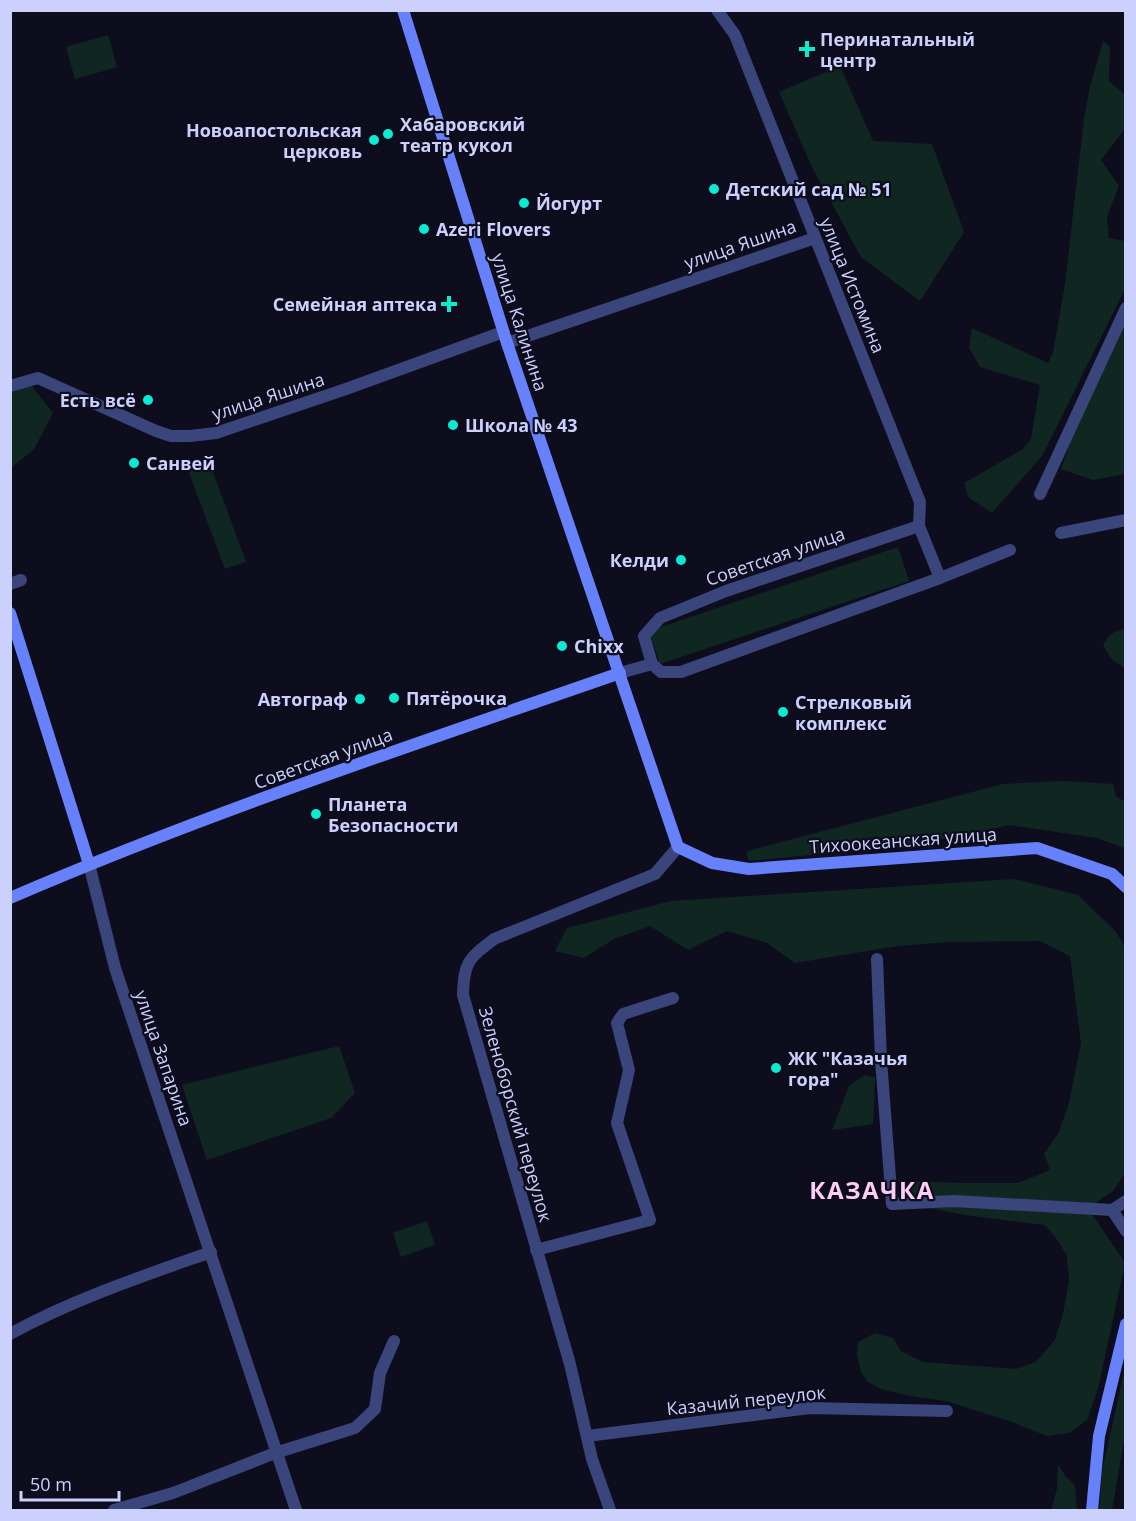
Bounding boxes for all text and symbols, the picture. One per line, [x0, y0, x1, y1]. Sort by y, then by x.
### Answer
place label: Перинатальный центр [820, 27, 975, 72]
marker: Перинатальный центр [798, 40, 816, 58]
place label: Хабаровский театр кукол [400, 112, 525, 157]
place label: Новоапостольская церковь [186, 118, 362, 163]
marker: Хабаровский театр кукол [381, 127, 395, 141]
marker: Новоапостольская церковь [367, 133, 381, 147]
place label: Детский сад № 51 [726, 177, 892, 201]
marker: Детский сад № 51 [707, 182, 721, 196]
place label: Йогурт [536, 191, 602, 215]
marker: Йогурт [517, 196, 531, 210]
street label: улица Яшина [681, 214, 799, 274]
street label: улица Истомина [815, 214, 891, 356]
place label: Azeri Flovers [436, 217, 551, 241]
marker: Azeri Flovers [417, 222, 431, 236]
street label: улица Калинина [486, 250, 554, 394]
place label: Семейная аптека [273, 292, 437, 316]
marker: Семейная аптека [442, 297, 456, 311]
street label: улица Яшина [209, 367, 327, 425]
place label: Есть всё [60, 388, 136, 412]
marker: Есть всё [141, 393, 155, 407]
place label: Школа № 43 [465, 413, 578, 437]
marker: Школа № 43 [446, 418, 460, 432]
place label: Санвей [146, 451, 215, 475]
marker: Санвей [127, 456, 141, 470]
street label: Советская улица [702, 521, 848, 591]
place label: Келди [610, 548, 669, 572]
marker: Келди [674, 553, 688, 567]
place label: Chixx [574, 634, 624, 658]
marker: Chixx [555, 639, 569, 653]
place label: Пятёрочка [406, 686, 507, 710]
place label: Автограф [258, 687, 348, 711]
place label: Стрелковый комплекс [795, 690, 912, 735]
marker: Пятёрочка [387, 691, 401, 705]
marker: Автограф [353, 692, 367, 706]
marker: Стрелковый комплекс [776, 705, 790, 719]
street label: Советская улица [250, 722, 396, 794]
place label: Планета Безопасности [328, 792, 458, 837]
marker: Планета Безопасности [309, 807, 323, 821]
street label: Тихоокеанская улица [808, 821, 998, 859]
street label: улица Запарина [130, 987, 198, 1129]
street label: Зеленоборский переулок [474, 1003, 558, 1225]
place label: ЖК "Казачья гора" [788, 1046, 908, 1091]
marker: ЖК "Казачья гора" [769, 1061, 783, 1075]
district label: КАЗАЧКА [809, 1173, 935, 1206]
street label: Казачий переулок [665, 1380, 828, 1420]
scale bar [21, 1464, 118, 1502]
text: 50 m [30, 1472, 72, 1496]

